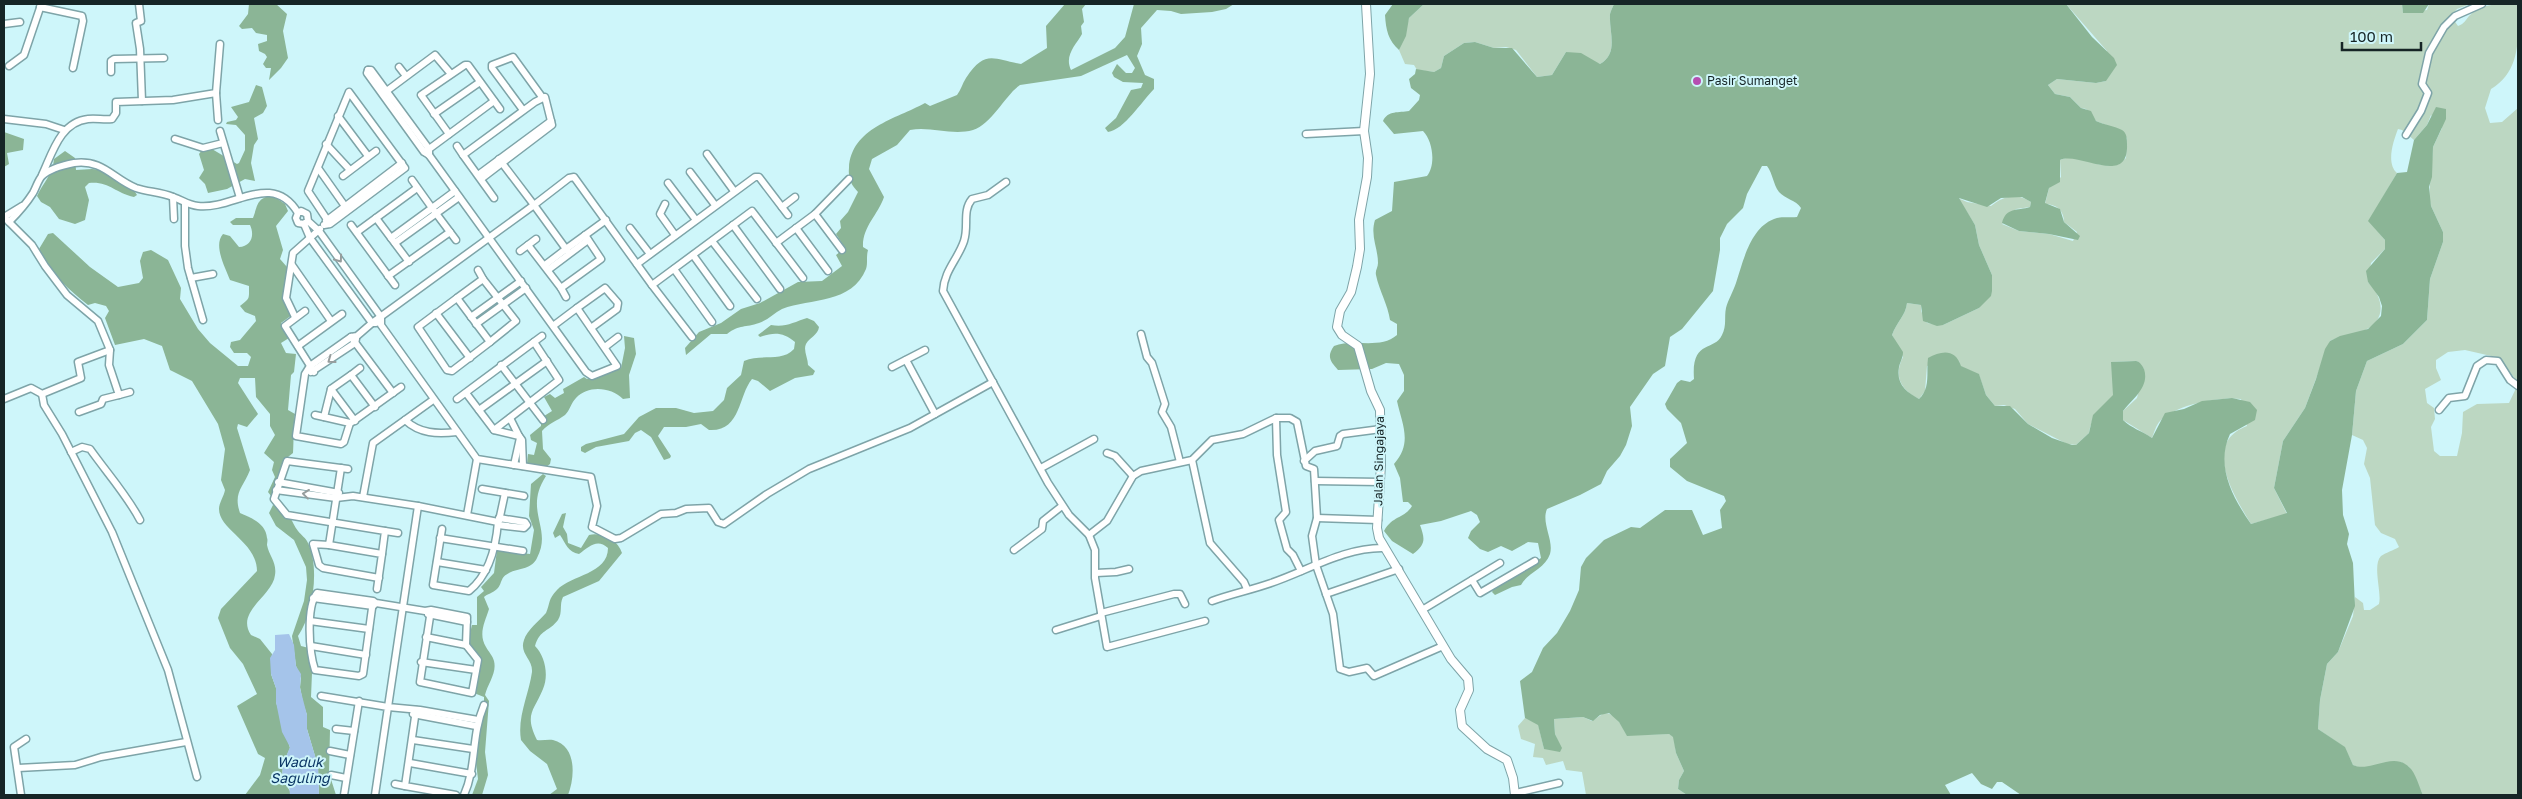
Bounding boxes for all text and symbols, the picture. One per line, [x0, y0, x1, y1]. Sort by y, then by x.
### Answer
scale bar [2342, 20, 2421, 52]
text: 100 m [2350, 27, 2393, 45]
place label: Pasir Sumanget [1707, 73, 1798, 88]
marker: Pasir Sumanget [1691, 75, 1703, 87]
one-way arrow [333, 253, 342, 263]
one-way arrow [328, 355, 337, 363]
street label: Jalan Singajaya [1370, 416, 1387, 506]
one-way arrow [302, 489, 310, 500]
water label: Waduk Saguling [270, 753, 331, 786]

